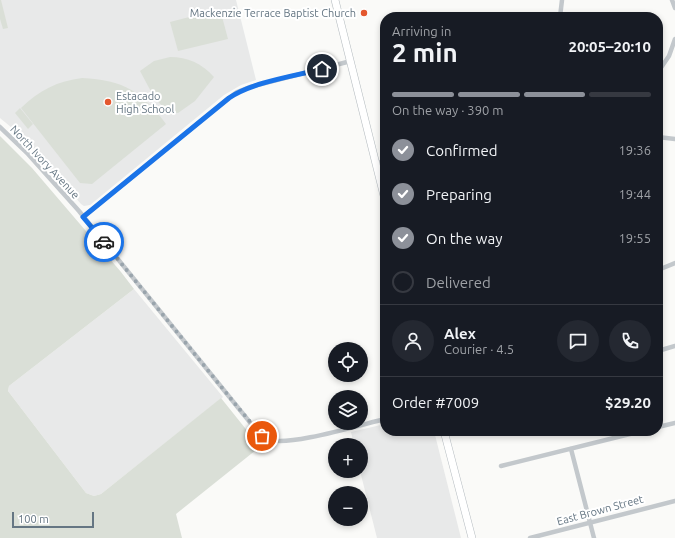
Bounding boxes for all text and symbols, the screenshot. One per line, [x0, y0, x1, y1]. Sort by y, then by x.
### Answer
place label: Mackenzie Terrace Baptist Church [190, 7, 356, 19]
marker: Mackenzie Terrace Baptist Church [359, 8, 369, 18]
text: Arriving in [392, 24, 451, 38]
text: 2 min [392, 38, 458, 67]
text: 20:05–20:10 [568, 38, 651, 55]
pin [305, 52, 339, 86]
icon: home [311, 58, 333, 80]
place label: Estacado High School [116, 90, 174, 115]
marker: Estacado High School [103, 97, 113, 107]
text: On the way · 390 m [392, 103, 504, 117]
street label: North Ivory Avenue [8, 123, 82, 201]
icon: check [392, 139, 414, 161]
text: Confirmed [426, 142, 498, 159]
text: 19:36 [618, 143, 651, 157]
icon: check [392, 183, 414, 205]
text: Preparing [426, 186, 492, 203]
text: 19:44 [618, 187, 651, 201]
courier [84, 222, 124, 262]
icon: check [392, 227, 414, 249]
text: On the way [426, 230, 502, 247]
icon: car [93, 231, 115, 253]
text: 19:55 [618, 231, 651, 245]
text: Delivered [426, 274, 491, 291]
button: person [392, 320, 434, 362]
button: chat [557, 320, 599, 362]
button: phone [609, 320, 651, 362]
text: Alex [444, 325, 476, 342]
map controls [328, 342, 368, 526]
button: locate [328, 342, 368, 382]
text: Courier · 4.5 [444, 342, 514, 356]
button: layers [328, 390, 368, 430]
text: Order #7009 [392, 394, 479, 411]
text: $29.20 [605, 394, 651, 411]
pin [245, 419, 279, 453]
icon: bag [251, 425, 273, 447]
button: + [328, 438, 368, 478]
button: − [328, 486, 368, 526]
street label: East Brown Street [555, 493, 645, 527]
scale bar [12, 510, 94, 529]
text: 100 m [18, 513, 49, 525]

